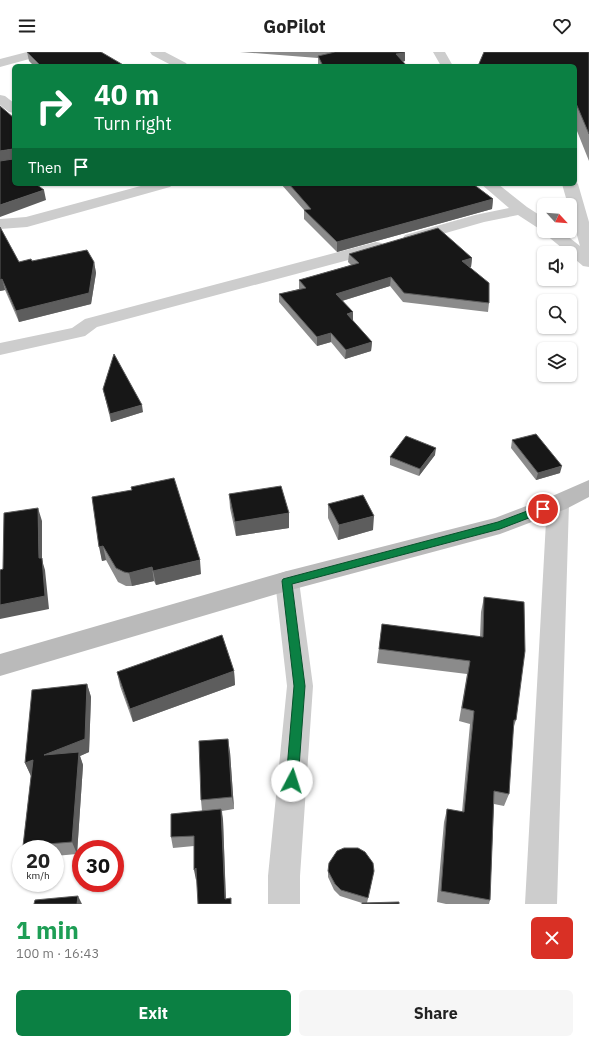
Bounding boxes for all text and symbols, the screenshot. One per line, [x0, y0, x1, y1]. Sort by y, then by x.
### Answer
icon: menu [16, 15, 38, 37]
text: GoPilot [263, 15, 326, 38]
icon: heart [551, 15, 573, 37]
text: 40 m [94, 76, 159, 113]
icon: right [28, 80, 80, 132]
text: Turn right [94, 112, 172, 135]
icon: arrive [70, 156, 92, 178]
text: Then [28, 158, 62, 177]
north arrow [537, 198, 577, 238]
map controls [537, 198, 577, 382]
button: sound [537, 246, 577, 286]
button: search [537, 294, 577, 334]
button: layers [537, 342, 577, 382]
pin [526, 492, 560, 526]
icon: arrive [532, 498, 554, 520]
position arrow [271, 760, 313, 802]
speed limit sign: 30 [72, 840, 124, 892]
text: 20 [26, 847, 50, 874]
text: km/h [26, 869, 50, 882]
text: 1 min [16, 914, 79, 946]
button: close [531, 917, 573, 959]
text: 100 m · 16:43 [16, 945, 99, 962]
button: Exit [16, 990, 291, 1036]
button: Share [299, 990, 573, 1036]

